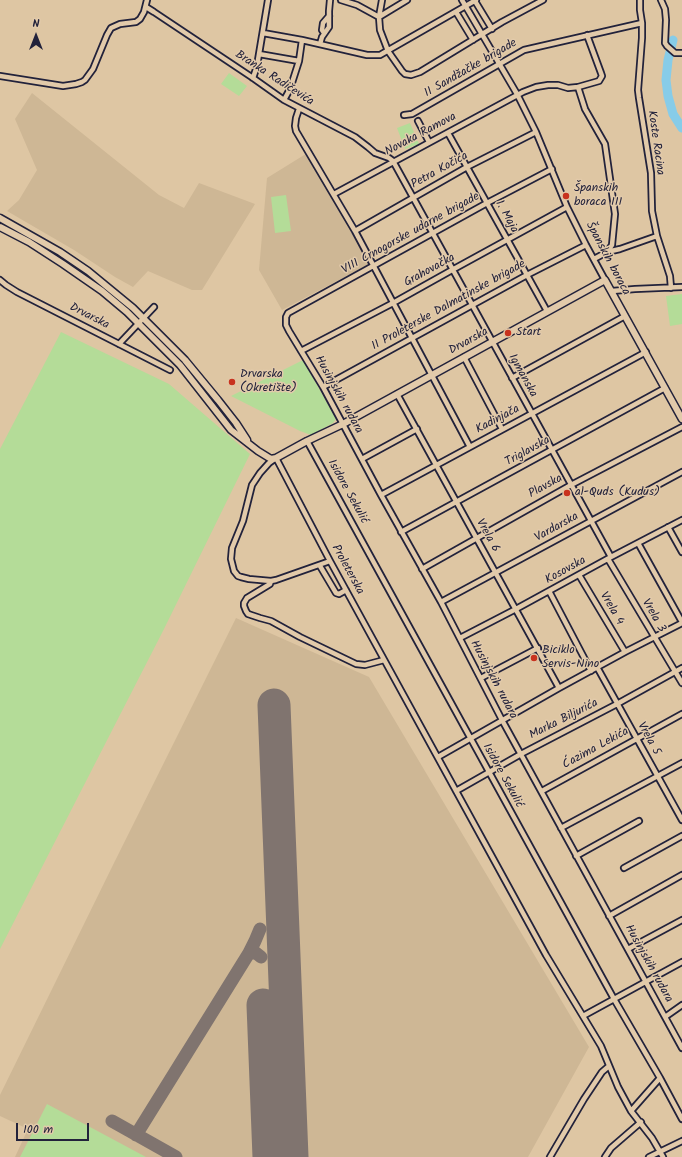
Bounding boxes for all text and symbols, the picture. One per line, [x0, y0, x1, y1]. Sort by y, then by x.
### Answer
text: N [33, 15, 39, 33]
north arrow [16, 16, 56, 56]
street label: II Sandžačke brigade [422, 37, 520, 101]
street label: Branka Radičevića [232, 48, 316, 110]
street label: Novaka Ramova [383, 110, 459, 160]
street label: Koste Racina [643, 110, 667, 176]
street label: Petra Kočića [409, 150, 471, 192]
place label: Španskih boraca III [574, 182, 622, 210]
street label: VIII Crnogorske udarne brigade [340, 190, 482, 278]
marker: Španskih boraca III [561, 191, 571, 201]
street label: 1. Maja [491, 198, 521, 236]
street label: Španskih boraca [582, 220, 632, 298]
street label: Grahovačka [402, 251, 458, 291]
street label: II Proleterske Dalmatinske brigade [370, 258, 528, 354]
street label: Drvarska [67, 301, 111, 333]
street label: Drvarska [447, 325, 491, 359]
place label: Start [516, 326, 541, 340]
marker: Start [503, 328, 513, 338]
street label: Igmanska [504, 352, 540, 400]
street label: Husinjskih rudara [311, 353, 365, 437]
place label: Drvarska (Okretište) [240, 368, 297, 396]
marker: Drvarska (Okretište) [227, 377, 237, 387]
street label: Kadinjača [474, 402, 522, 438]
street label: Triglavska [503, 434, 553, 470]
street label: Isidore Sekulić [323, 457, 371, 527]
street label: Plavska [527, 472, 565, 502]
place label: al-Quds (Kudus) [575, 486, 660, 500]
marker: al-Quds (Kudus) [562, 488, 572, 498]
street label: Vardarska [533, 510, 581, 546]
street label: Vrela 6 [472, 517, 502, 555]
street label: Proleterska [327, 543, 367, 597]
street label: Kosovska [543, 554, 589, 588]
street label: Vrela 4 [596, 590, 626, 628]
street label: Vrela 3 [638, 597, 668, 635]
street label: Husinjskih rudara [466, 638, 520, 722]
place label: Biciklo Servis-Nino [542, 644, 599, 672]
marker: Biciklo Servis-Nino [529, 653, 539, 663]
street label: Marka Biljurića [527, 697, 601, 743]
street label: Vrela 5 [633, 720, 663, 758]
street label: Ćazima Lekića [560, 725, 632, 773]
street label: Isidore Sekulić [478, 741, 526, 811]
street label: Husinjskih rudara [621, 922, 675, 1006]
scale bar [18, 1115, 91, 1141]
text: 100 m [23, 1120, 53, 1139]

